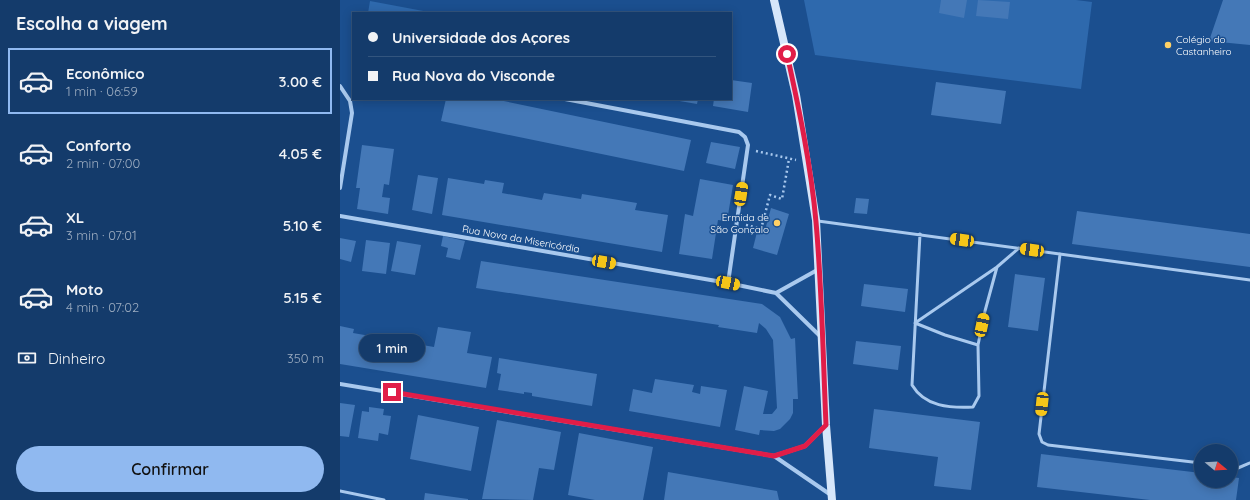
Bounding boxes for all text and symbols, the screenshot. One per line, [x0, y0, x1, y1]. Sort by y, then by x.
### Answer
text: Escolha a viagem [16, 12, 168, 35]
text: Universidade dos Açores [392, 28, 570, 47]
place label: Colégio do Castanheiro [1176, 33, 1232, 58]
marker: Colégio do Castanheiro [1163, 40, 1173, 50]
route start [778, 45, 796, 63]
icon: car [18, 63, 54, 99]
text: Econômico [66, 64, 145, 83]
text: Rua Nova do Visconde [392, 66, 555, 85]
text: 3.00 € [279, 72, 322, 91]
text: 1 min · 06:59 [66, 83, 138, 99]
icon: car [18, 135, 54, 171]
text: Conforto [66, 136, 131, 155]
text: 4.05 € [279, 144, 322, 163]
text: 2 min · 07:00 [66, 155, 140, 171]
car [733, 181, 749, 207]
icon: car [18, 207, 54, 243]
text: XL [66, 208, 84, 227]
place label: Ermida de São Gonçalo [710, 211, 769, 236]
text: 5.10 € [283, 216, 322, 235]
marker: Ermida de São Gonçalo [772, 218, 782, 228]
street label: Rua Nova da Misericórdia [461, 222, 581, 256]
text: 3 min · 07:01 [66, 227, 137, 243]
car [949, 232, 975, 248]
car [1019, 242, 1045, 258]
car [591, 254, 617, 270]
car [715, 275, 741, 291]
icon: car [18, 279, 54, 315]
text: Moto [66, 280, 103, 299]
text: 5.15 € [283, 288, 322, 307]
text: 4 min · 07:02 [66, 299, 139, 315]
car [974, 312, 990, 338]
callout: 1 min [359, 334, 425, 362]
text: 1 min [376, 340, 408, 356]
icon: cash [16, 347, 38, 369]
text: Dinheiro [48, 349, 105, 368]
text: 350 m [287, 350, 324, 366]
route end [383, 383, 401, 401]
car [1035, 391, 1049, 417]
north arrow [1194, 444, 1238, 488]
map controls [1194, 444, 1238, 488]
button: Confirmar [16, 446, 324, 492]

